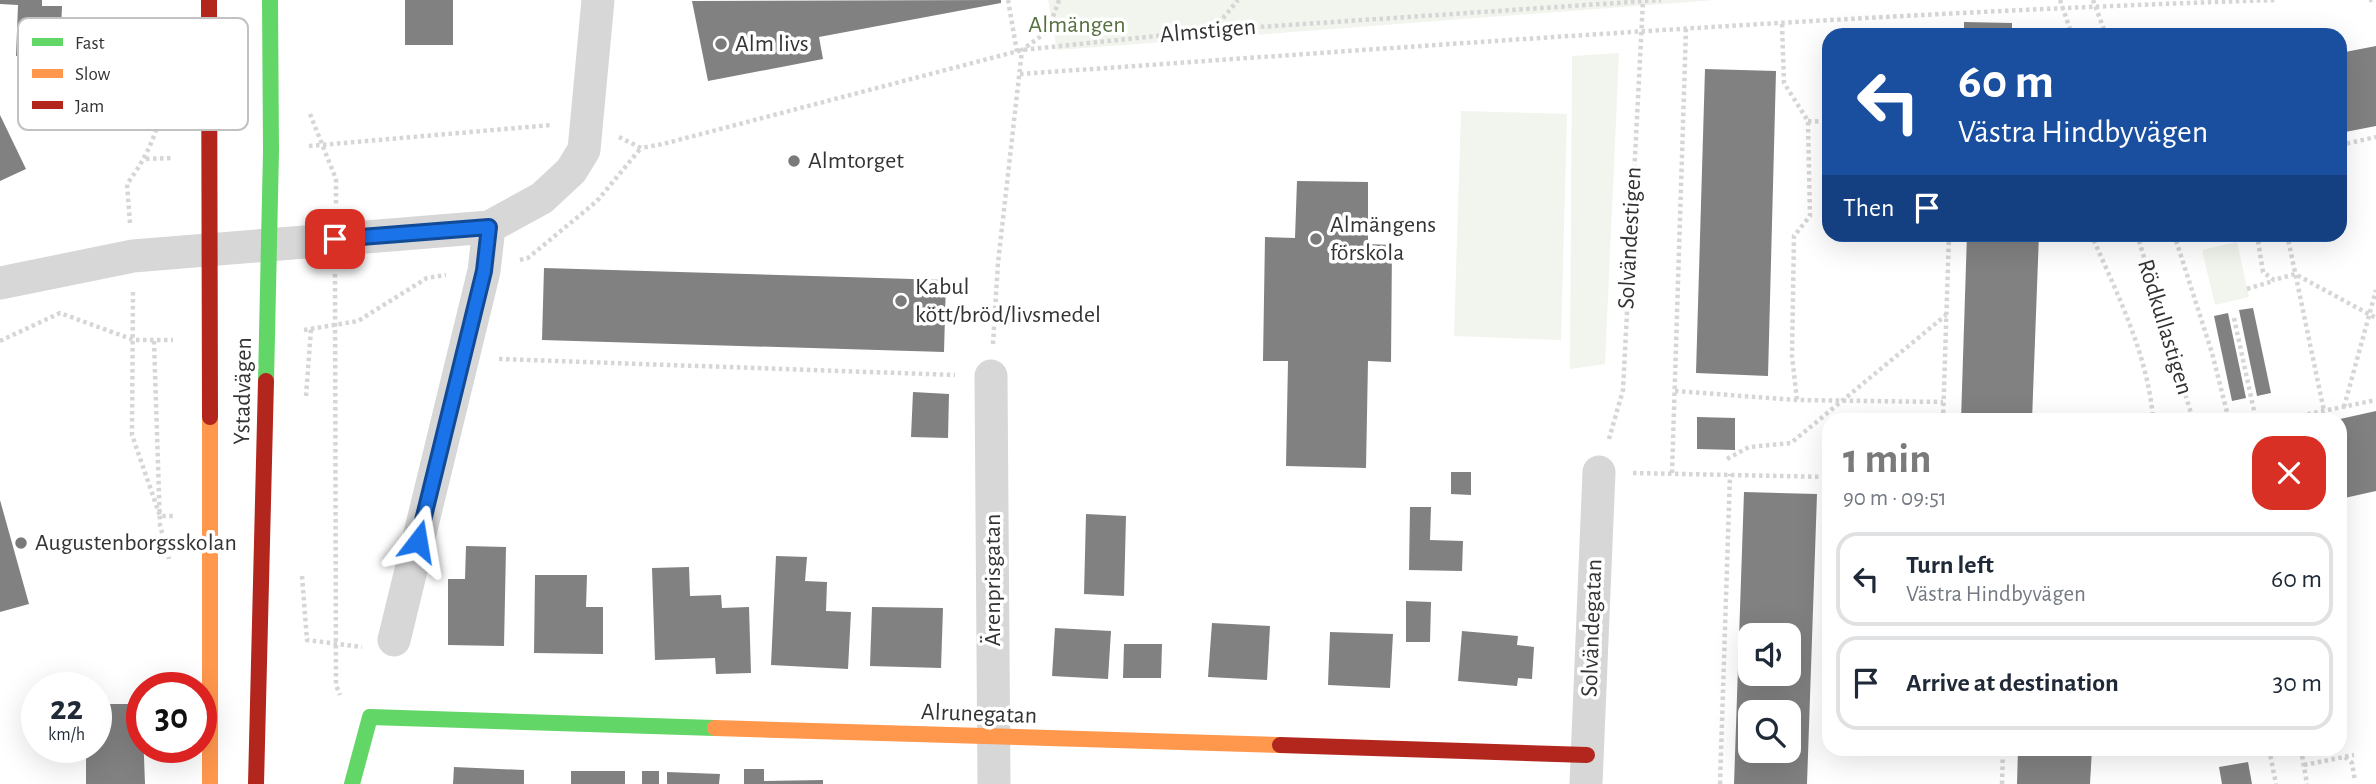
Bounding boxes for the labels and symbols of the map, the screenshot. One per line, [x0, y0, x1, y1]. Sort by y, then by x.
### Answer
park label: Almängen [1028, 13, 1126, 37]
street label: Almstigen [1159, 15, 1257, 47]
legend [18, 18, 248, 130]
place label: Alm livs [735, 32, 809, 56]
text: Fast [75, 34, 105, 53]
marker: Alm livs [713, 36, 729, 52]
text: Slow [75, 65, 111, 84]
text: Jam [75, 97, 104, 116]
place label: Almtorget [808, 149, 904, 173]
marker: Almtorget [786, 153, 802, 169]
street label: Solvändestigen [1614, 166, 1646, 310]
pin [305, 209, 365, 269]
place label: Almängens förskola [1330, 213, 1436, 265]
marker: Almängens förskola [1308, 231, 1324, 247]
street label: Rödkullastigen [2133, 256, 2197, 398]
place label: Kabul kött/bröd/livsmedel [915, 275, 1101, 327]
marker: Kabul kött/bröd/livsmedel [893, 293, 909, 309]
street label: Ystadvägen [230, 337, 256, 445]
position arrow [381, 504, 455, 578]
street label: Ärenprisgatan [980, 514, 1005, 646]
place label: Augustenborgsskolan [35, 531, 237, 555]
marker: Augustenborgsskolan [13, 535, 29, 551]
street label: Solvändegatan [1578, 559, 1606, 697]
speed limit sign: 30 [126, 672, 217, 763]
street label: Alrunegatan [921, 700, 1037, 728]

